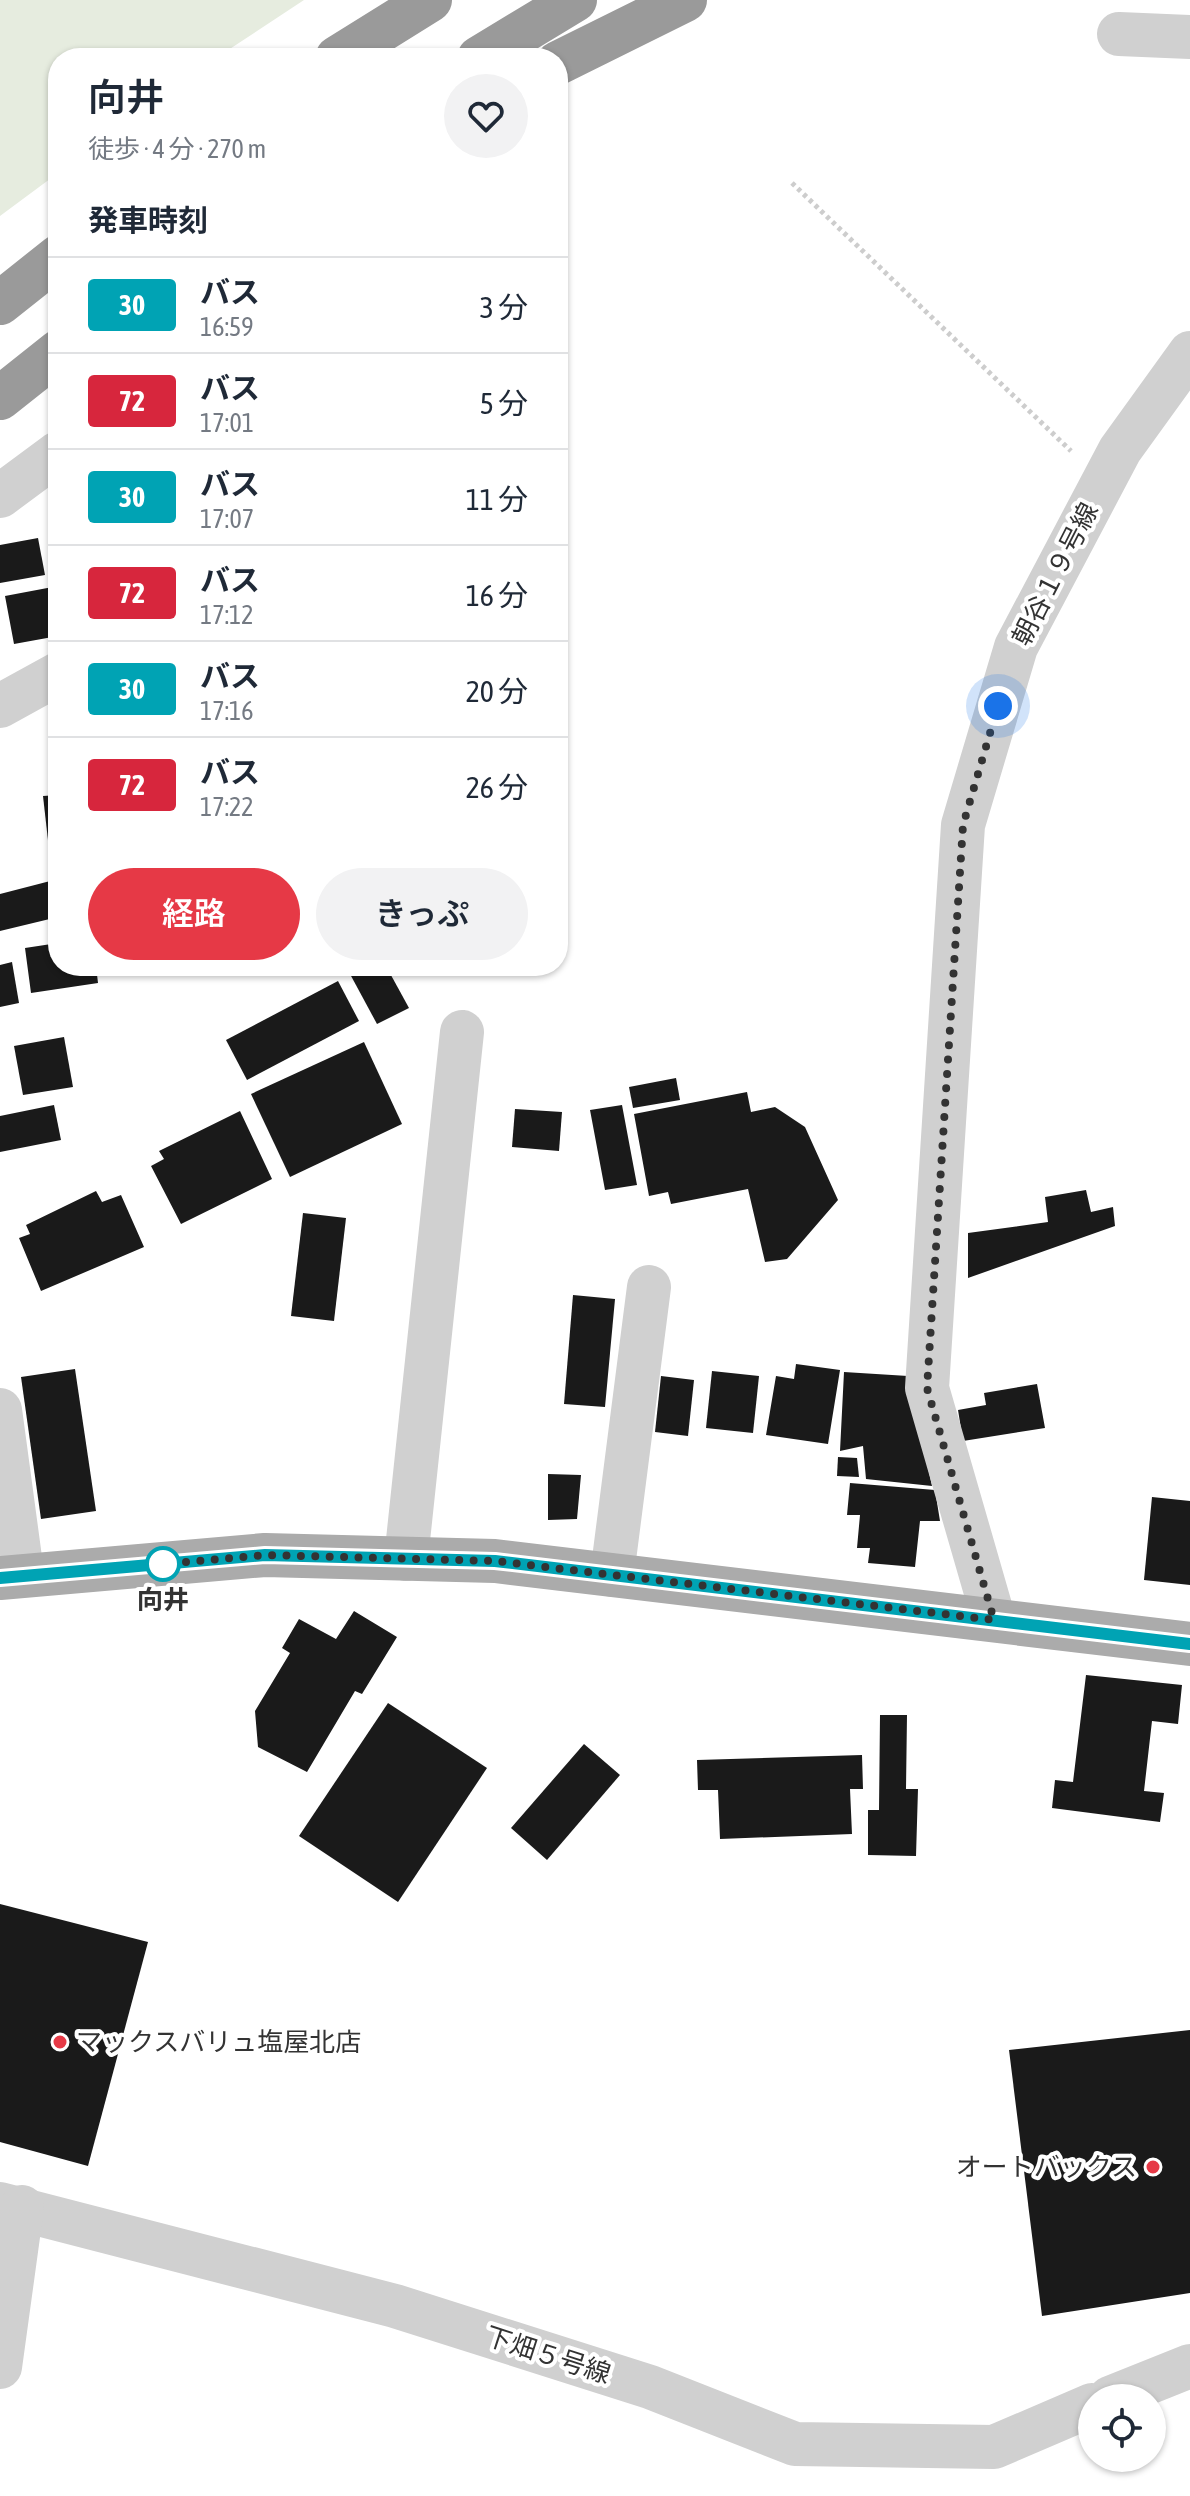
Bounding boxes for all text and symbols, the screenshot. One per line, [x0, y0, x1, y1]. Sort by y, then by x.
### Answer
button: heart [444, 74, 528, 158]
text: 向井 [88, 76, 164, 119]
text: 徒歩 · 4 分 · 270 m [88, 134, 266, 164]
text: 発車時刻 [88, 203, 208, 237]
text: バス [200, 275, 260, 309]
text: 30 [119, 289, 145, 321]
text: 3 分 [480, 290, 528, 324]
text: 16:59 [200, 312, 254, 342]
text: バス [200, 371, 260, 405]
text: 72 [119, 385, 145, 417]
text: 5 分 [480, 386, 528, 420]
text: 17:01 [200, 408, 254, 438]
text: バス [200, 467, 260, 501]
text: 30 [119, 481, 145, 513]
text: 11 分 [466, 482, 528, 516]
street label: 朝谷１９号線 [1006, 498, 1104, 650]
text: 17:07 [200, 504, 254, 534]
text: バス [200, 563, 260, 597]
text: 72 [119, 577, 145, 609]
text: 16 分 [466, 578, 528, 612]
text: 17:12 [200, 600, 254, 630]
text: バス [200, 659, 260, 693]
text: 30 [119, 673, 145, 705]
text: 20 分 [466, 674, 528, 708]
your location [978, 686, 1018, 726]
text: 17:16 [200, 696, 254, 726]
text: バス [200, 755, 260, 789]
text: 72 [119, 769, 145, 801]
text: 26 分 [466, 770, 528, 804]
text: 17:22 [200, 792, 254, 822]
button: 経路 [88, 868, 300, 960]
button: きっぷ [316, 868, 528, 960]
marker: 向井 [146, 1547, 180, 1581]
place label: 向井 [137, 1585, 189, 1615]
place label: マックスバリュ塩屋北店 [76, 2027, 361, 2057]
marker: マックスバリュ塩屋北店 [51, 2033, 69, 2051]
place label: オートバックス [956, 2152, 1137, 2182]
marker: オートバックス [1144, 2158, 1162, 2176]
street label: 下畑５号線 [482, 2321, 614, 2389]
map controls [1078, 2384, 1166, 2472]
button: locate [1078, 2384, 1166, 2472]

